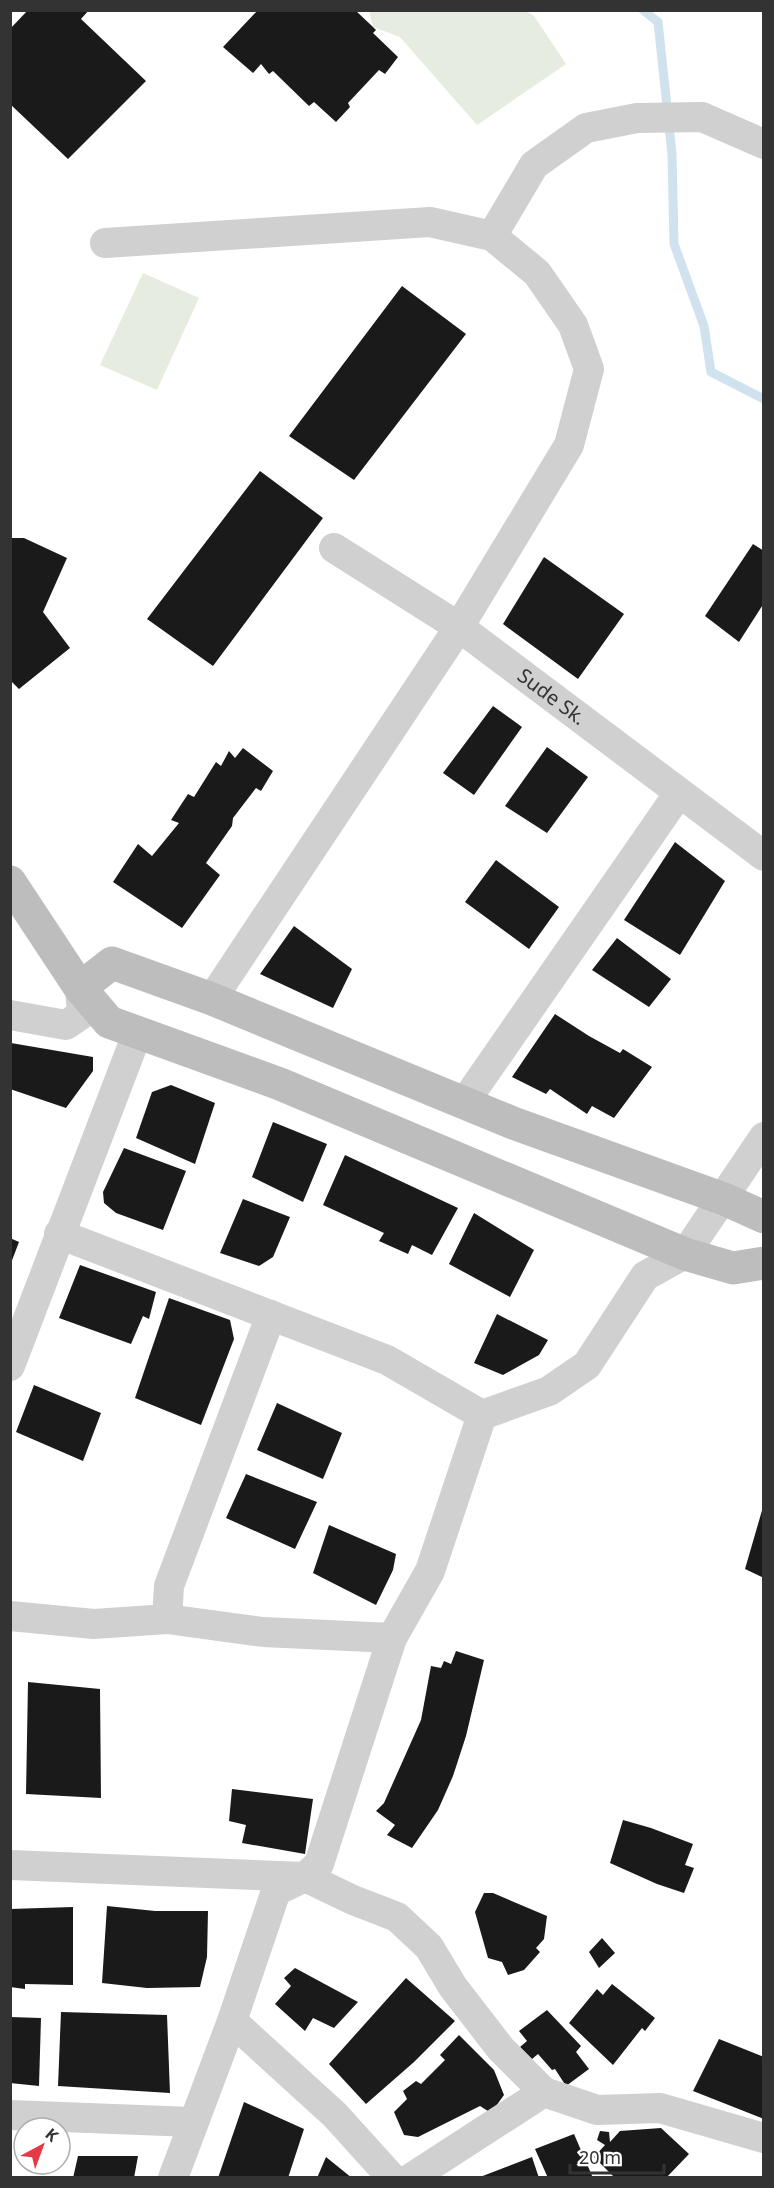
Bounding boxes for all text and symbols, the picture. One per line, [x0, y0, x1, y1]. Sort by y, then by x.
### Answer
street label: Sude Sk. [512, 662, 592, 731]
north arrow [12, 2116, 72, 2176]
text: K [41, 2123, 63, 2147]
scale bar [570, 2137, 664, 2175]
text: 20 m [579, 2145, 621, 2169]

